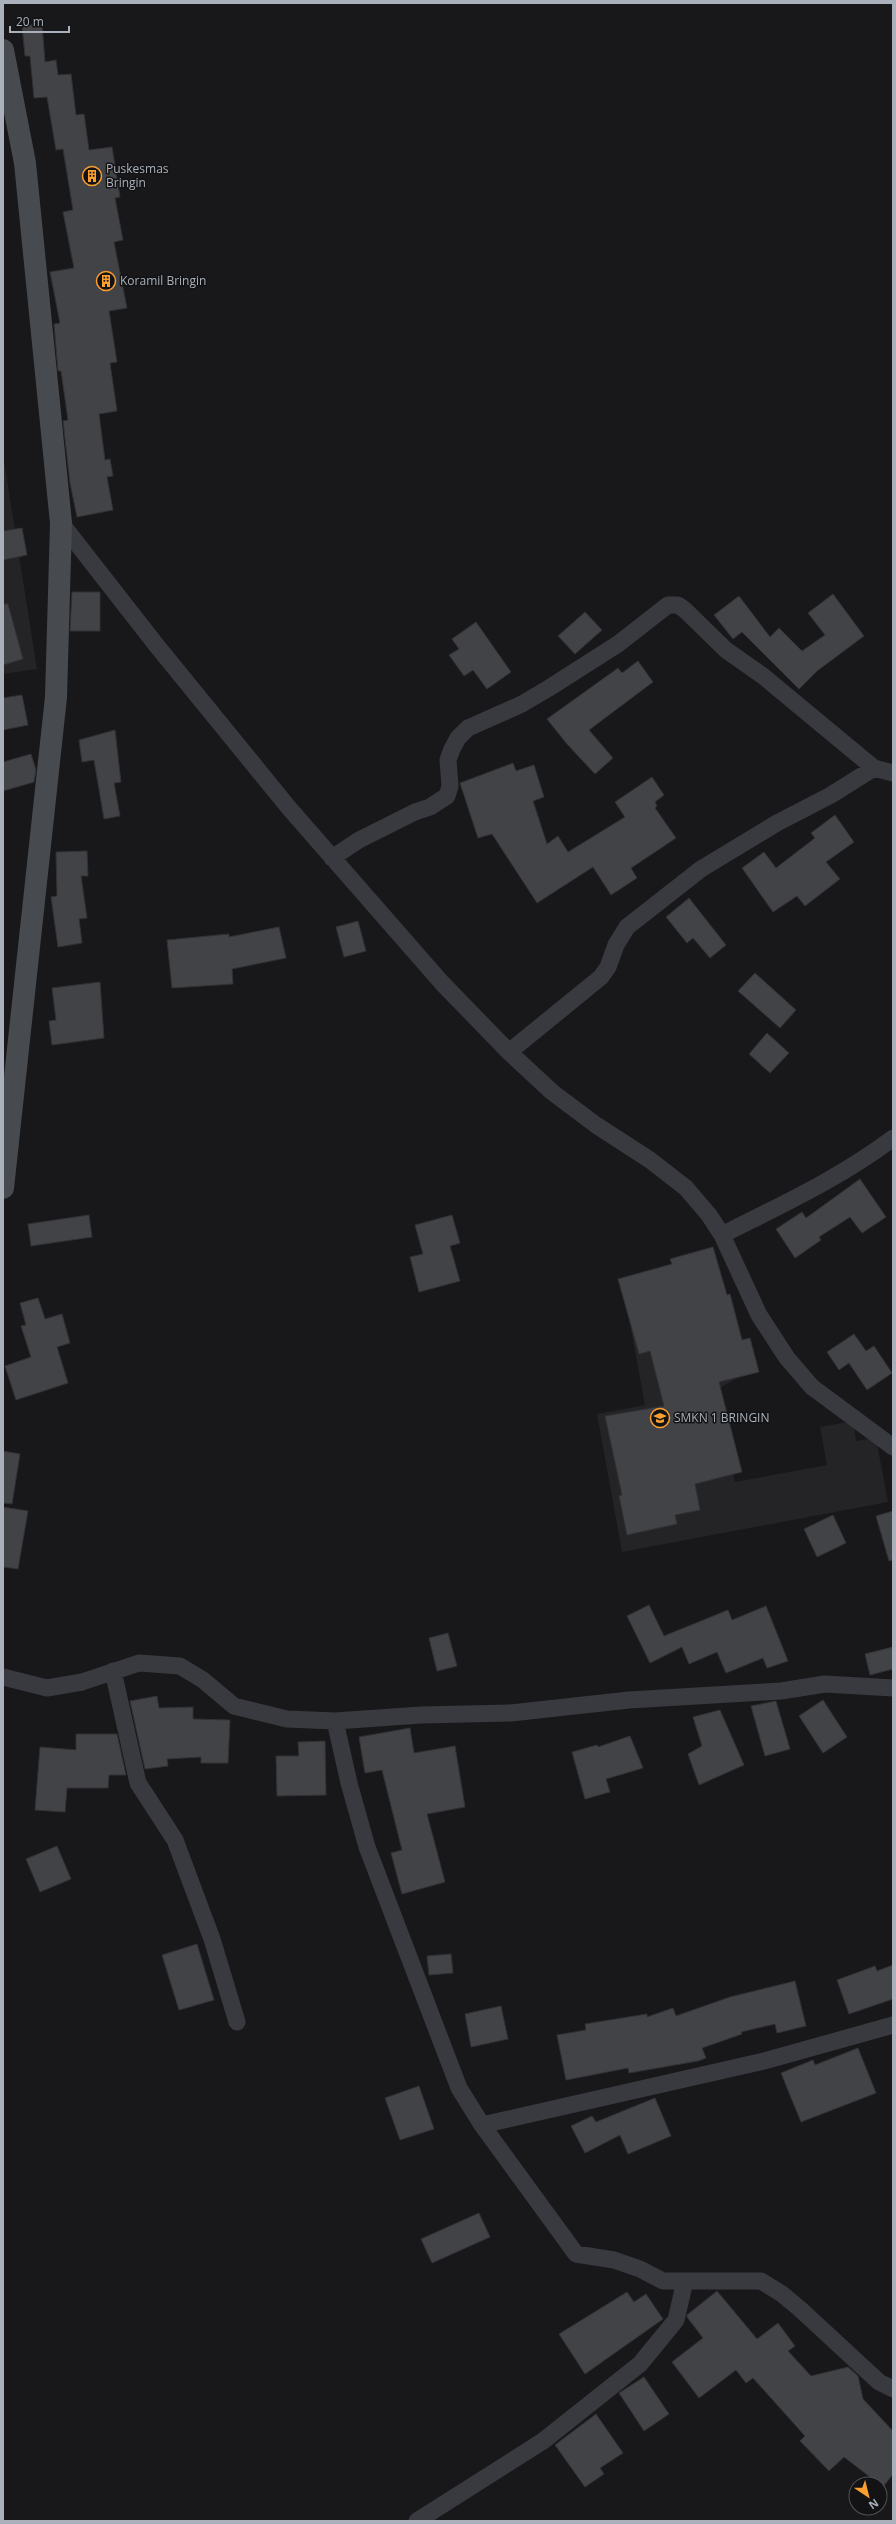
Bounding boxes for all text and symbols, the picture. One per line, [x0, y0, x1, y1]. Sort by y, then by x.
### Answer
scale bar [10, 8, 69, 34]
text: 20 m [16, 13, 44, 30]
place label: Puskesmas Bringin [106, 160, 169, 191]
building icon: Puskesmas Bringin [81, 165, 103, 187]
building icon: Koramil Bringin [95, 270, 117, 292]
place label: Koramil Bringin [120, 272, 206, 289]
school or university icon: SMKN 1 BRINGIN [649, 1407, 671, 1429]
place label: SMKN 1 BRINGIN [674, 1409, 770, 1426]
north arrow [848, 2476, 888, 2516]
text: N [866, 2496, 882, 2513]

